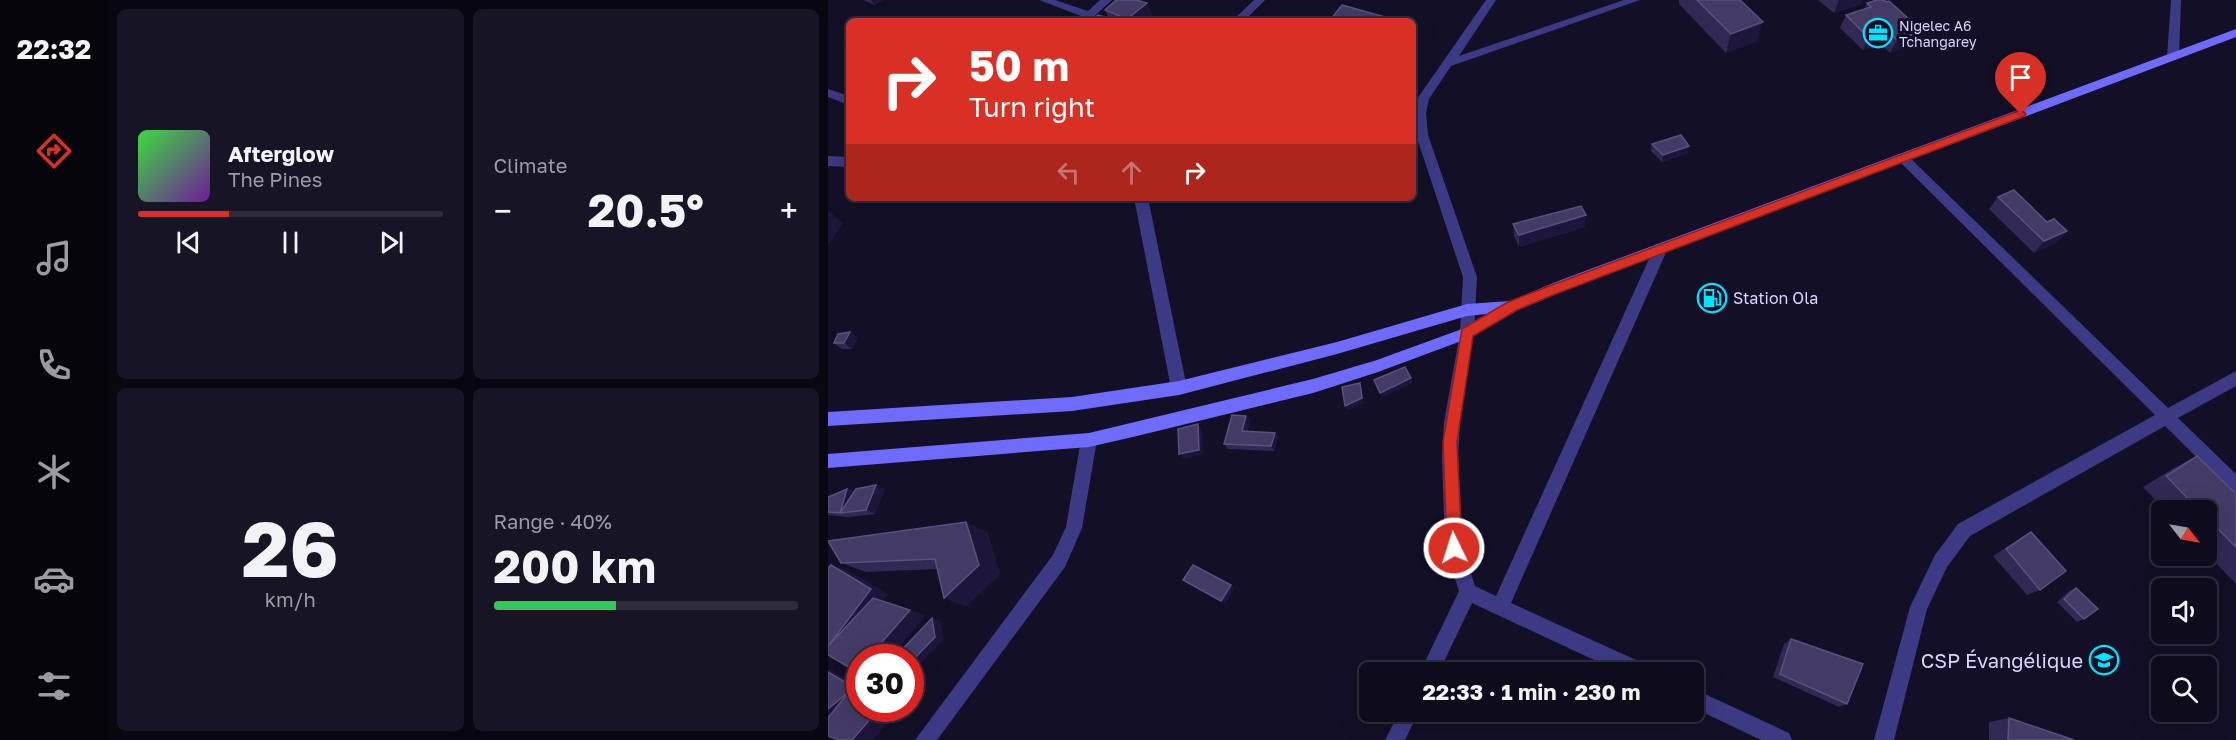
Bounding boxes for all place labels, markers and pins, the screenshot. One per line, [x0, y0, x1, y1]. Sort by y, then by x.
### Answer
office icon: Nigelec A6 Tchangarey [1862, 17, 1894, 49]
place label: Nigelec A6 Tchangarey [1899, 17, 1977, 50]
pin [1995, 52, 2046, 114]
fuel station icon: Station Ola [1696, 282, 1728, 314]
place label: Station Ola [1733, 288, 1818, 308]
school or university icon: CSP Évangélique [2088, 644, 2120, 676]
place label: CSP Évangélique [1921, 648, 2083, 672]

